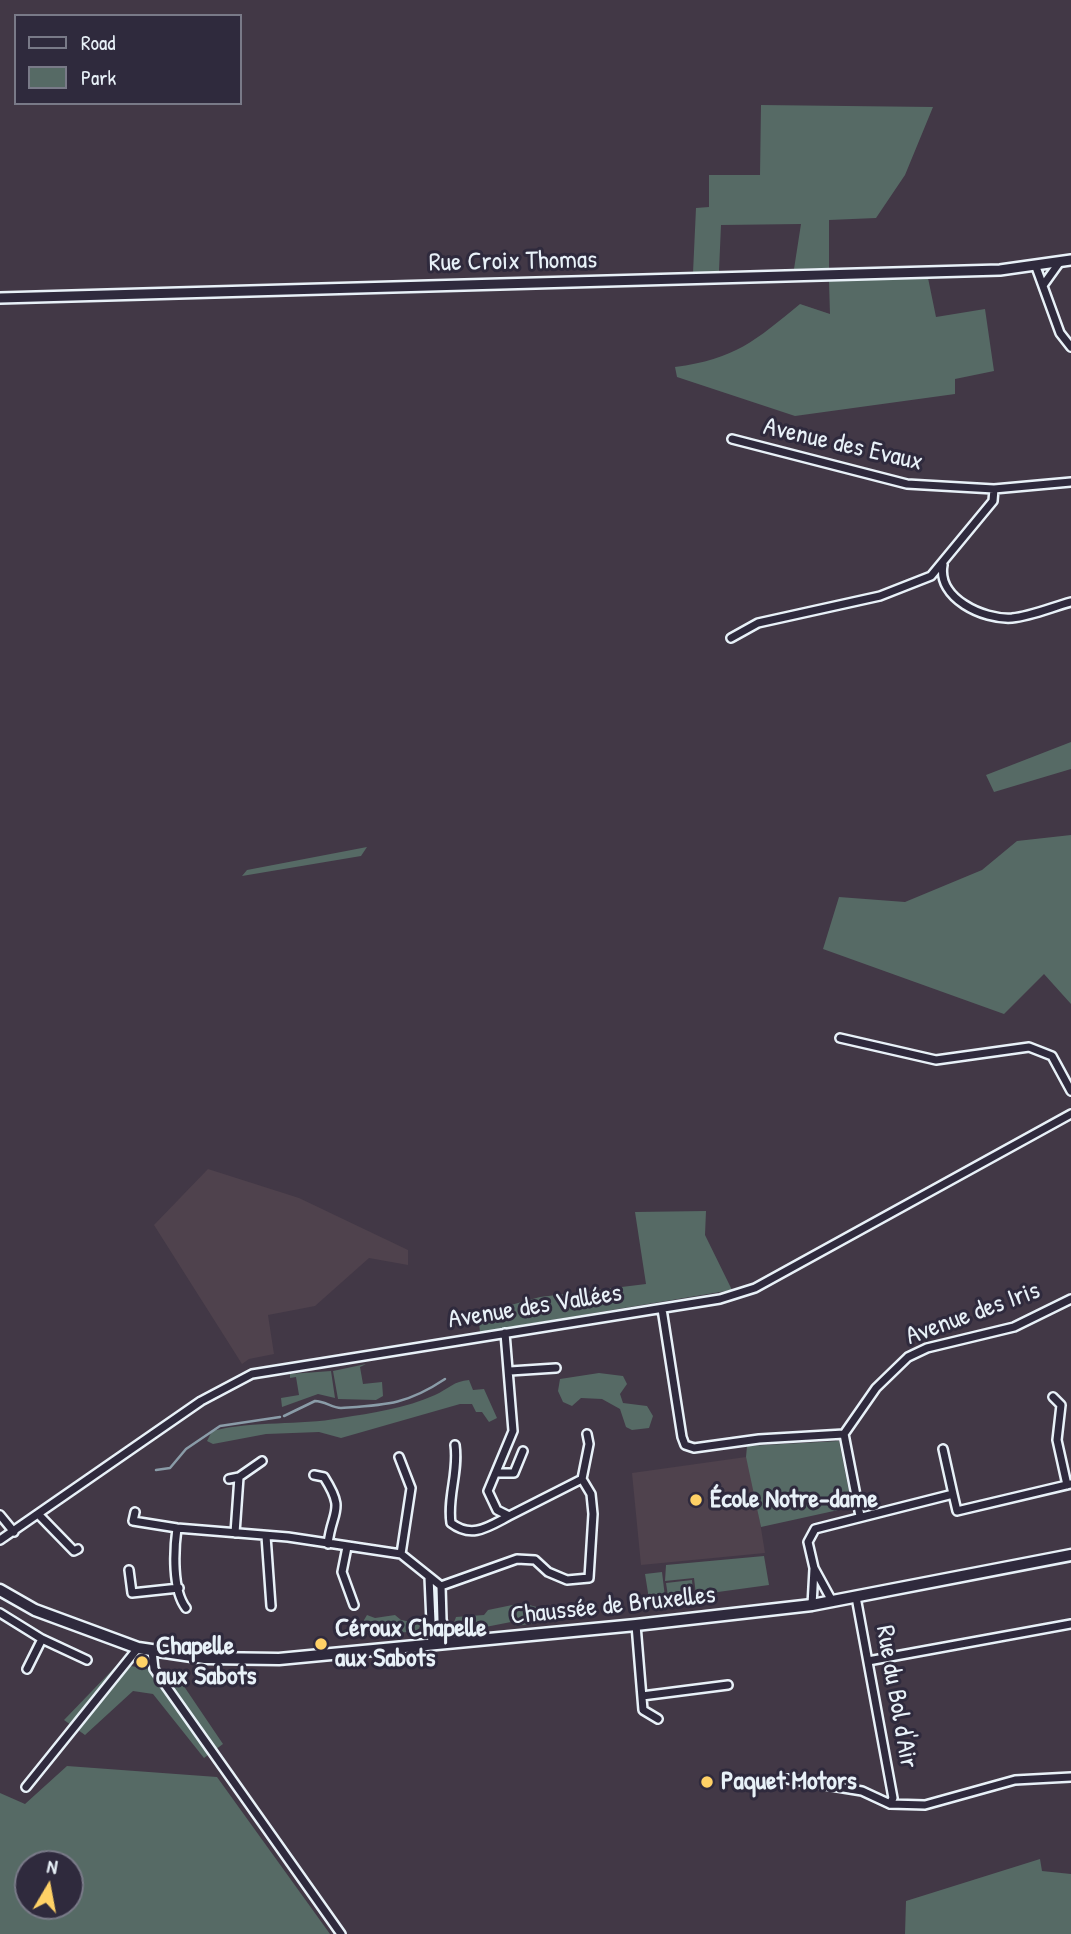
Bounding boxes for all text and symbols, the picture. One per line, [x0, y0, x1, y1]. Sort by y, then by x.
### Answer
legend [14, 14, 242, 105]
text: Road [81, 28, 115, 57]
text: Park [81, 63, 116, 92]
street label: Rue Croix Thomas [429, 245, 597, 279]
street label: Avenue des Evaux [760, 412, 926, 478]
street label: Avenue des Iris [902, 1275, 1044, 1353]
street label: Avenue des Vallées [446, 1278, 624, 1336]
place label: École Notre-dame [710, 1484, 878, 1516]
marker: École Notre-dame [688, 1492, 704, 1508]
street label: Chaussée de Bruxelles [509, 1580, 717, 1632]
place label: Céroux Chapelle aux Sabots [335, 1613, 487, 1674]
street label: Rue du Bol d'Air [868, 1623, 924, 1771]
place label: Chapelle aux Sabots [156, 1631, 256, 1692]
marker: Céroux Chapelle aux Sabots [313, 1636, 329, 1652]
marker: Chapelle aux Sabots [134, 1654, 150, 1670]
place label: Paquet Motors [721, 1766, 857, 1798]
marker: Paquet Motors [699, 1774, 715, 1790]
north arrow [14, 1850, 84, 1920]
text: N [45, 1853, 60, 1880]

